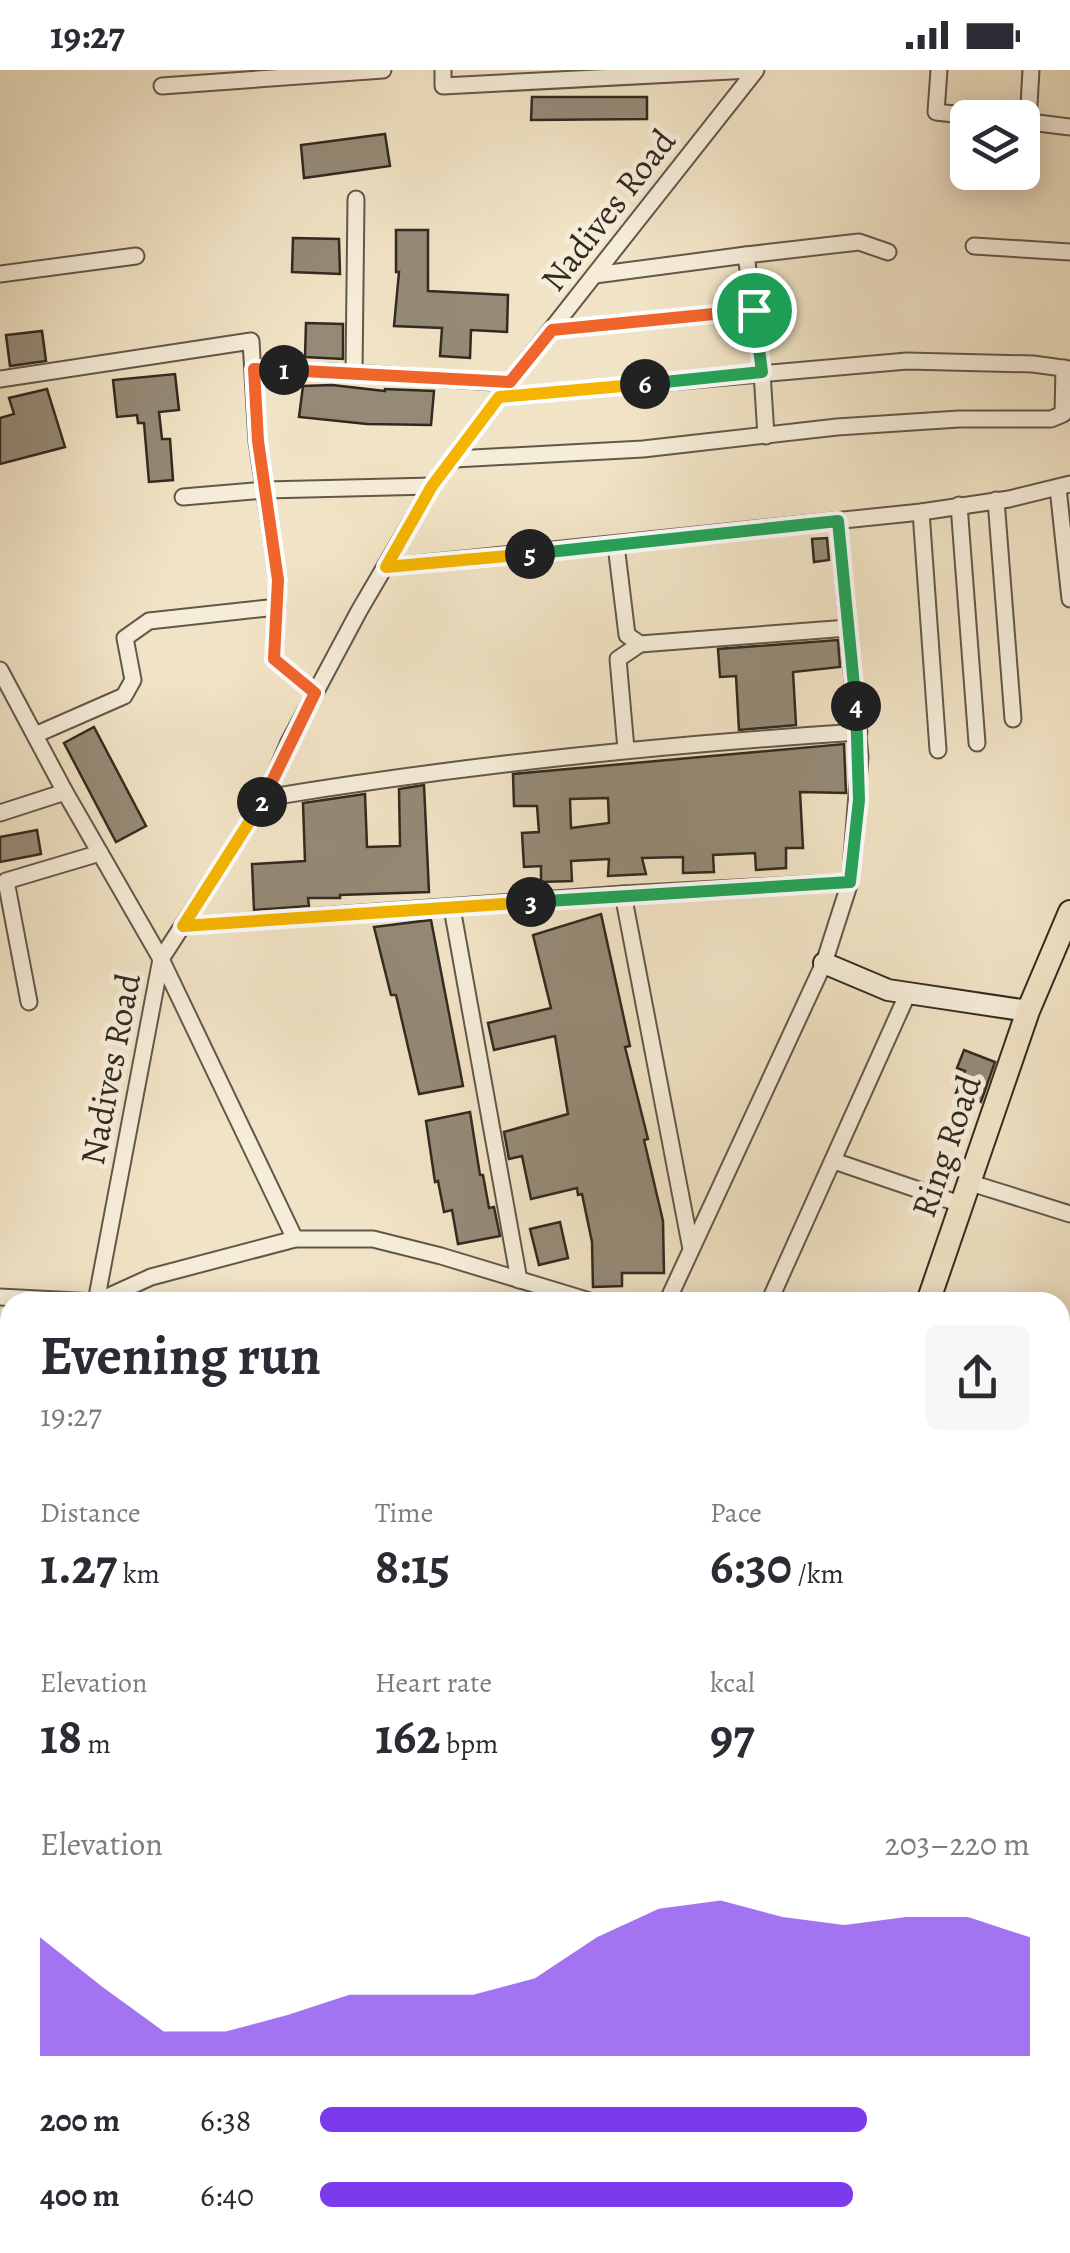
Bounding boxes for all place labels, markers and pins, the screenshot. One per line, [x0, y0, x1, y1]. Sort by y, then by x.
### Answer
pin [712, 268, 797, 353]
pin: 1 [259, 345, 309, 395]
pin: 6 [620, 359, 670, 409]
pin: 5 [505, 529, 555, 579]
pin: 4 [831, 681, 881, 731]
pin: 2 [237, 777, 287, 827]
pin: 3 [506, 877, 556, 927]

